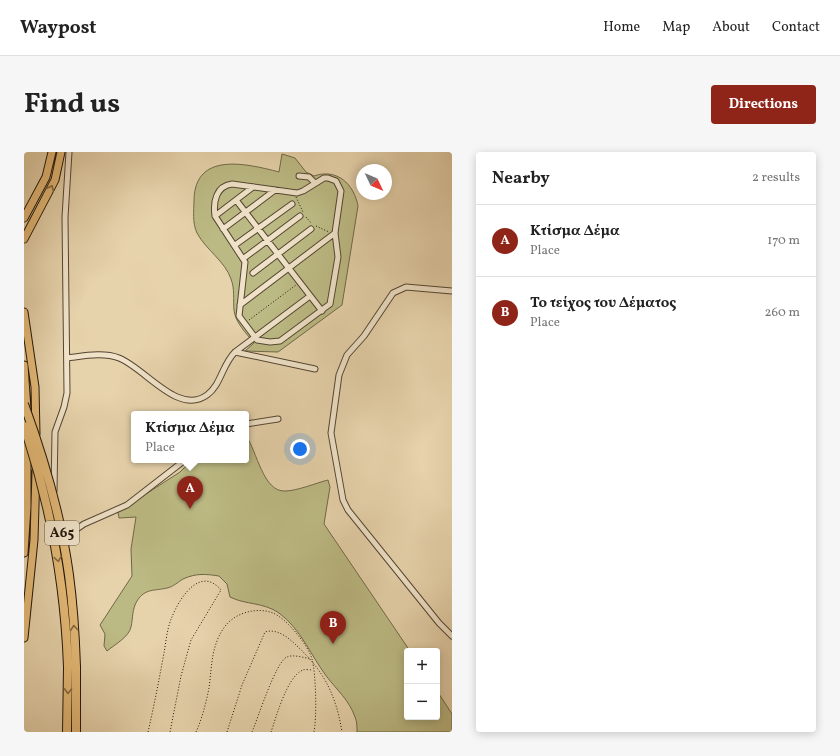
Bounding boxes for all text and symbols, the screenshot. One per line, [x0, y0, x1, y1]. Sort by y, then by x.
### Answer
text: Waypost [20, 15, 96, 41]
text: Home [603, 18, 640, 37]
text: Map [662, 18, 690, 37]
text: About [712, 18, 750, 37]
text: Contact [772, 18, 820, 37]
text: Find us [24, 85, 120, 124]
button: Directions [711, 85, 816, 124]
north arrow [356, 164, 392, 200]
text: Nearby [492, 167, 550, 190]
text: 2 results [752, 169, 800, 187]
one-way arrow [46, 185, 54, 192]
text: Κτίσμα Δέμα [530, 221, 620, 242]
text: A [500, 232, 510, 250]
text: 170 m [767, 232, 800, 250]
text: Place [530, 242, 560, 260]
text: Το τείχος του Δέματος [530, 293, 676, 314]
text: B [501, 304, 509, 322]
text: 260 m [765, 304, 800, 322]
text: Place [530, 314, 560, 332]
popup [131, 411, 249, 463]
text: Κτίσμα Δέμα [145, 418, 235, 439]
text: Place [145, 439, 175, 457]
your location [290, 439, 310, 459]
pin: A [177, 476, 203, 509]
road number: Α65 [45, 521, 79, 545]
one-way arrow [54, 556, 62, 562]
pin: B [320, 611, 346, 644]
one-way arrow [70, 625, 79, 631]
map controls [404, 648, 440, 720]
button: + [404, 648, 440, 684]
button: − [404, 684, 440, 720]
one-way arrow [64, 688, 72, 694]

